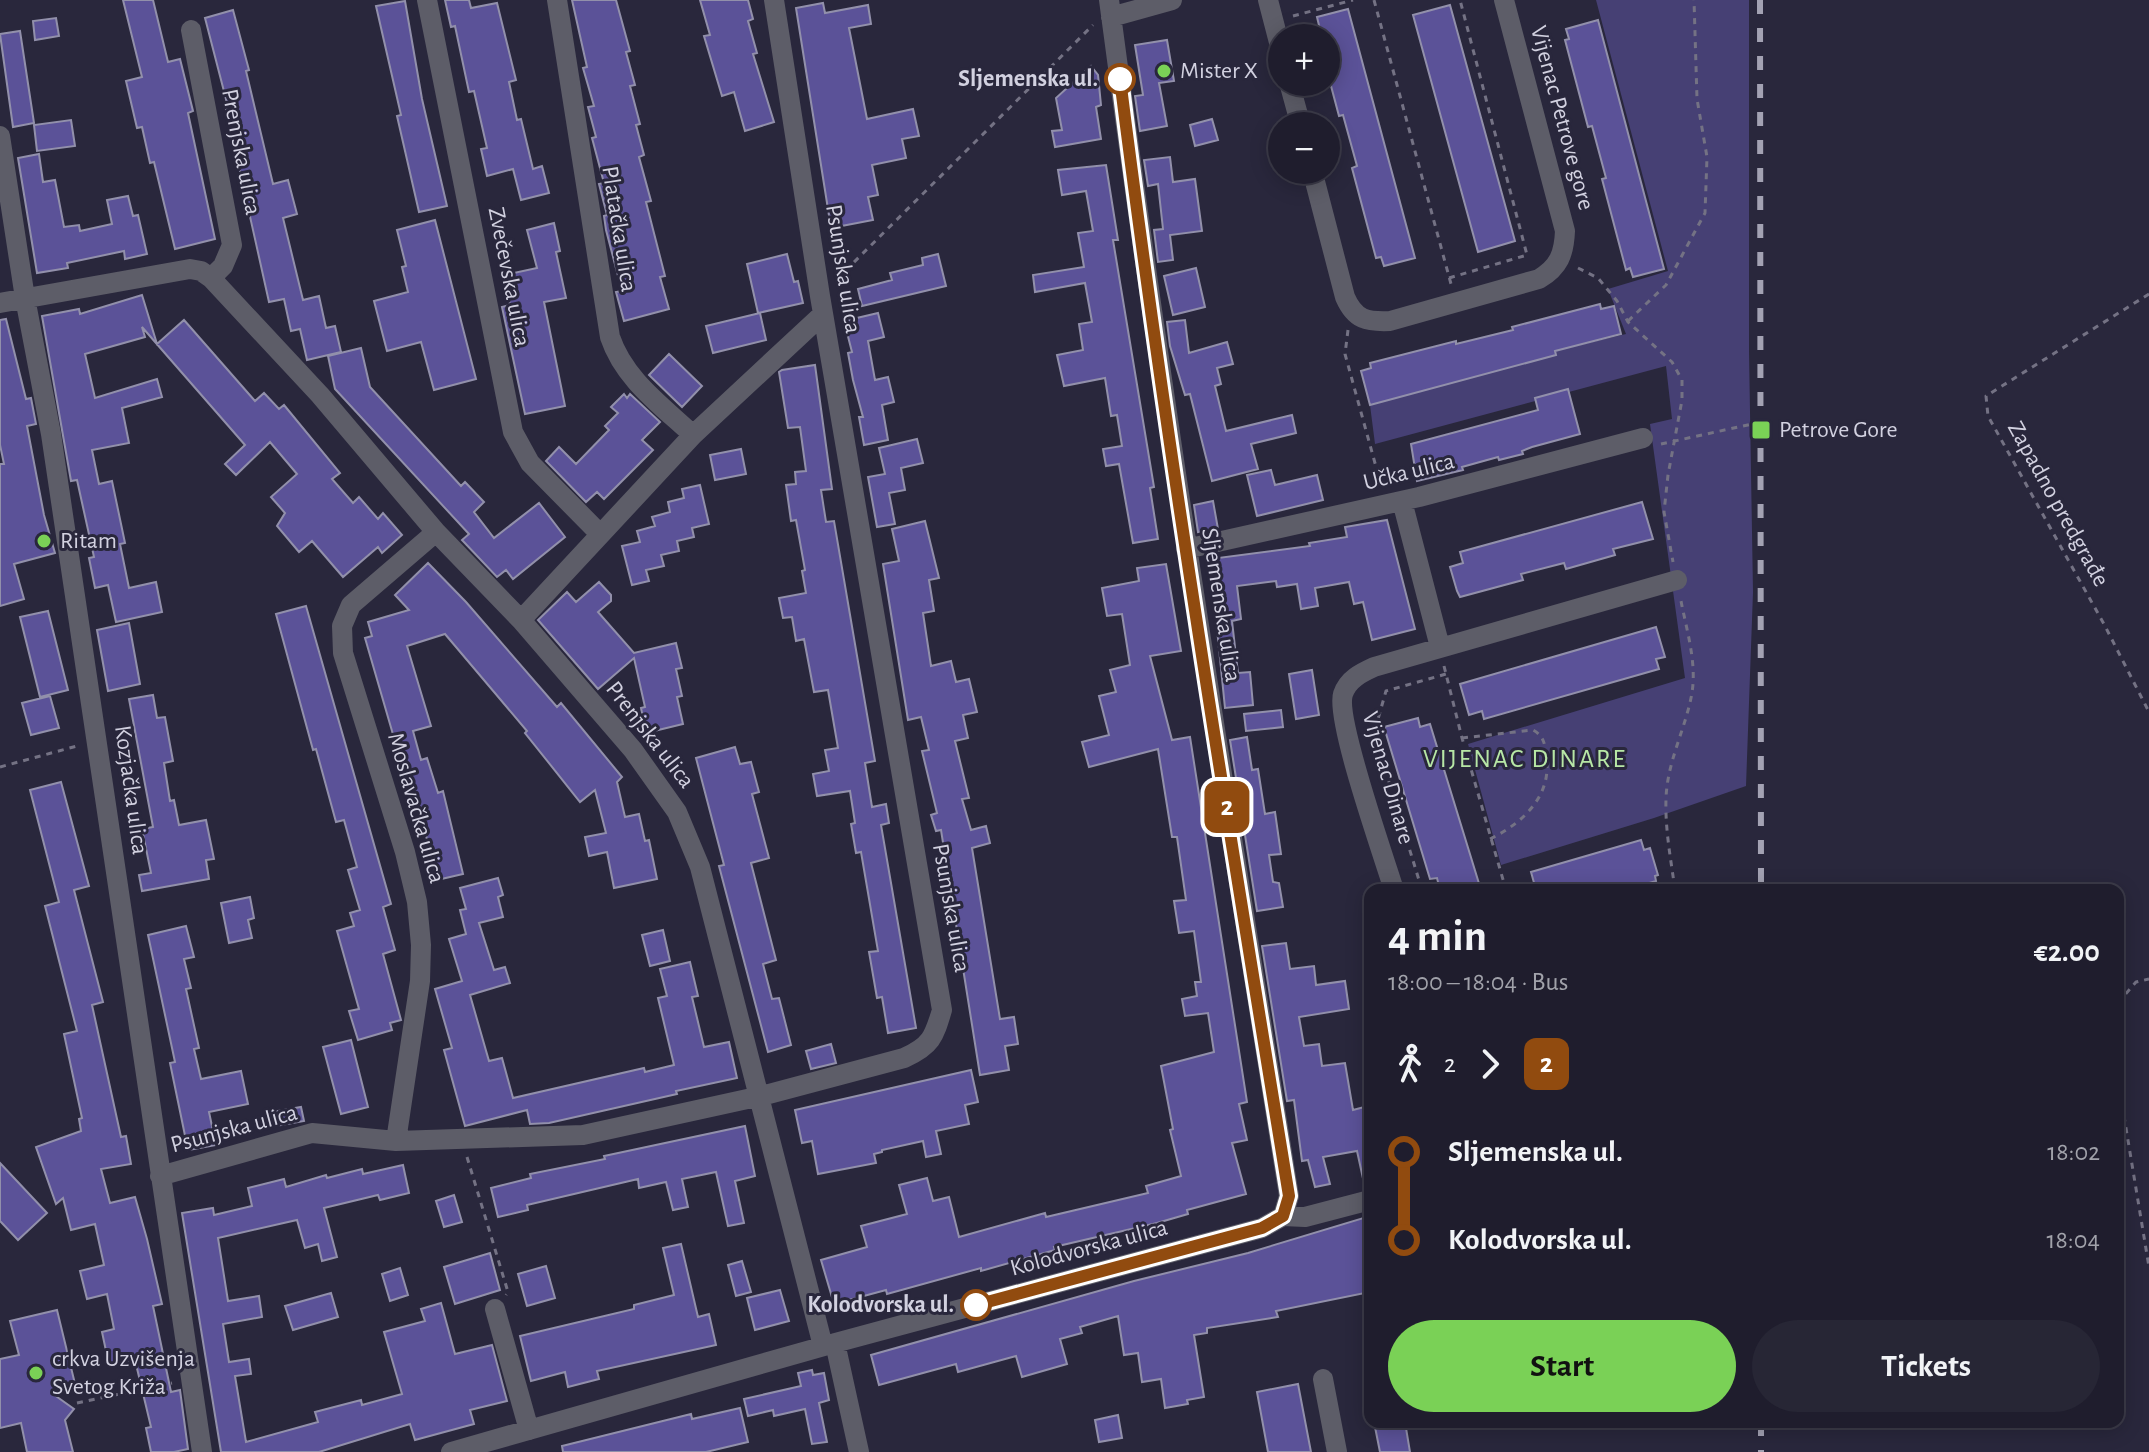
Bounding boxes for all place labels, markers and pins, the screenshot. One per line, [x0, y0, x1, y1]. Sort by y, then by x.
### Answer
place label: Mister X [1180, 59, 1258, 83]
marker: Mister X [1155, 62, 1173, 80]
marker: Sljemenska ul. [1105, 64, 1135, 94]
place label: Sljemenska ul. [958, 67, 1098, 91]
place label: Petrove Gore [1779, 418, 1897, 442]
marker: Petrove Gore [1750, 419, 1772, 441]
place label: Ritam [60, 529, 117, 553]
marker: Ritam [35, 532, 53, 550]
marker: Kolodvorska ul. [961, 1290, 991, 1320]
place label: Kolodvorska ul. [807, 1293, 954, 1317]
place label: crkva Uzvišenja Svetog Križa [52, 1347, 195, 1399]
marker: crkva Uzvišenja Svetog Križa [27, 1364, 45, 1382]

